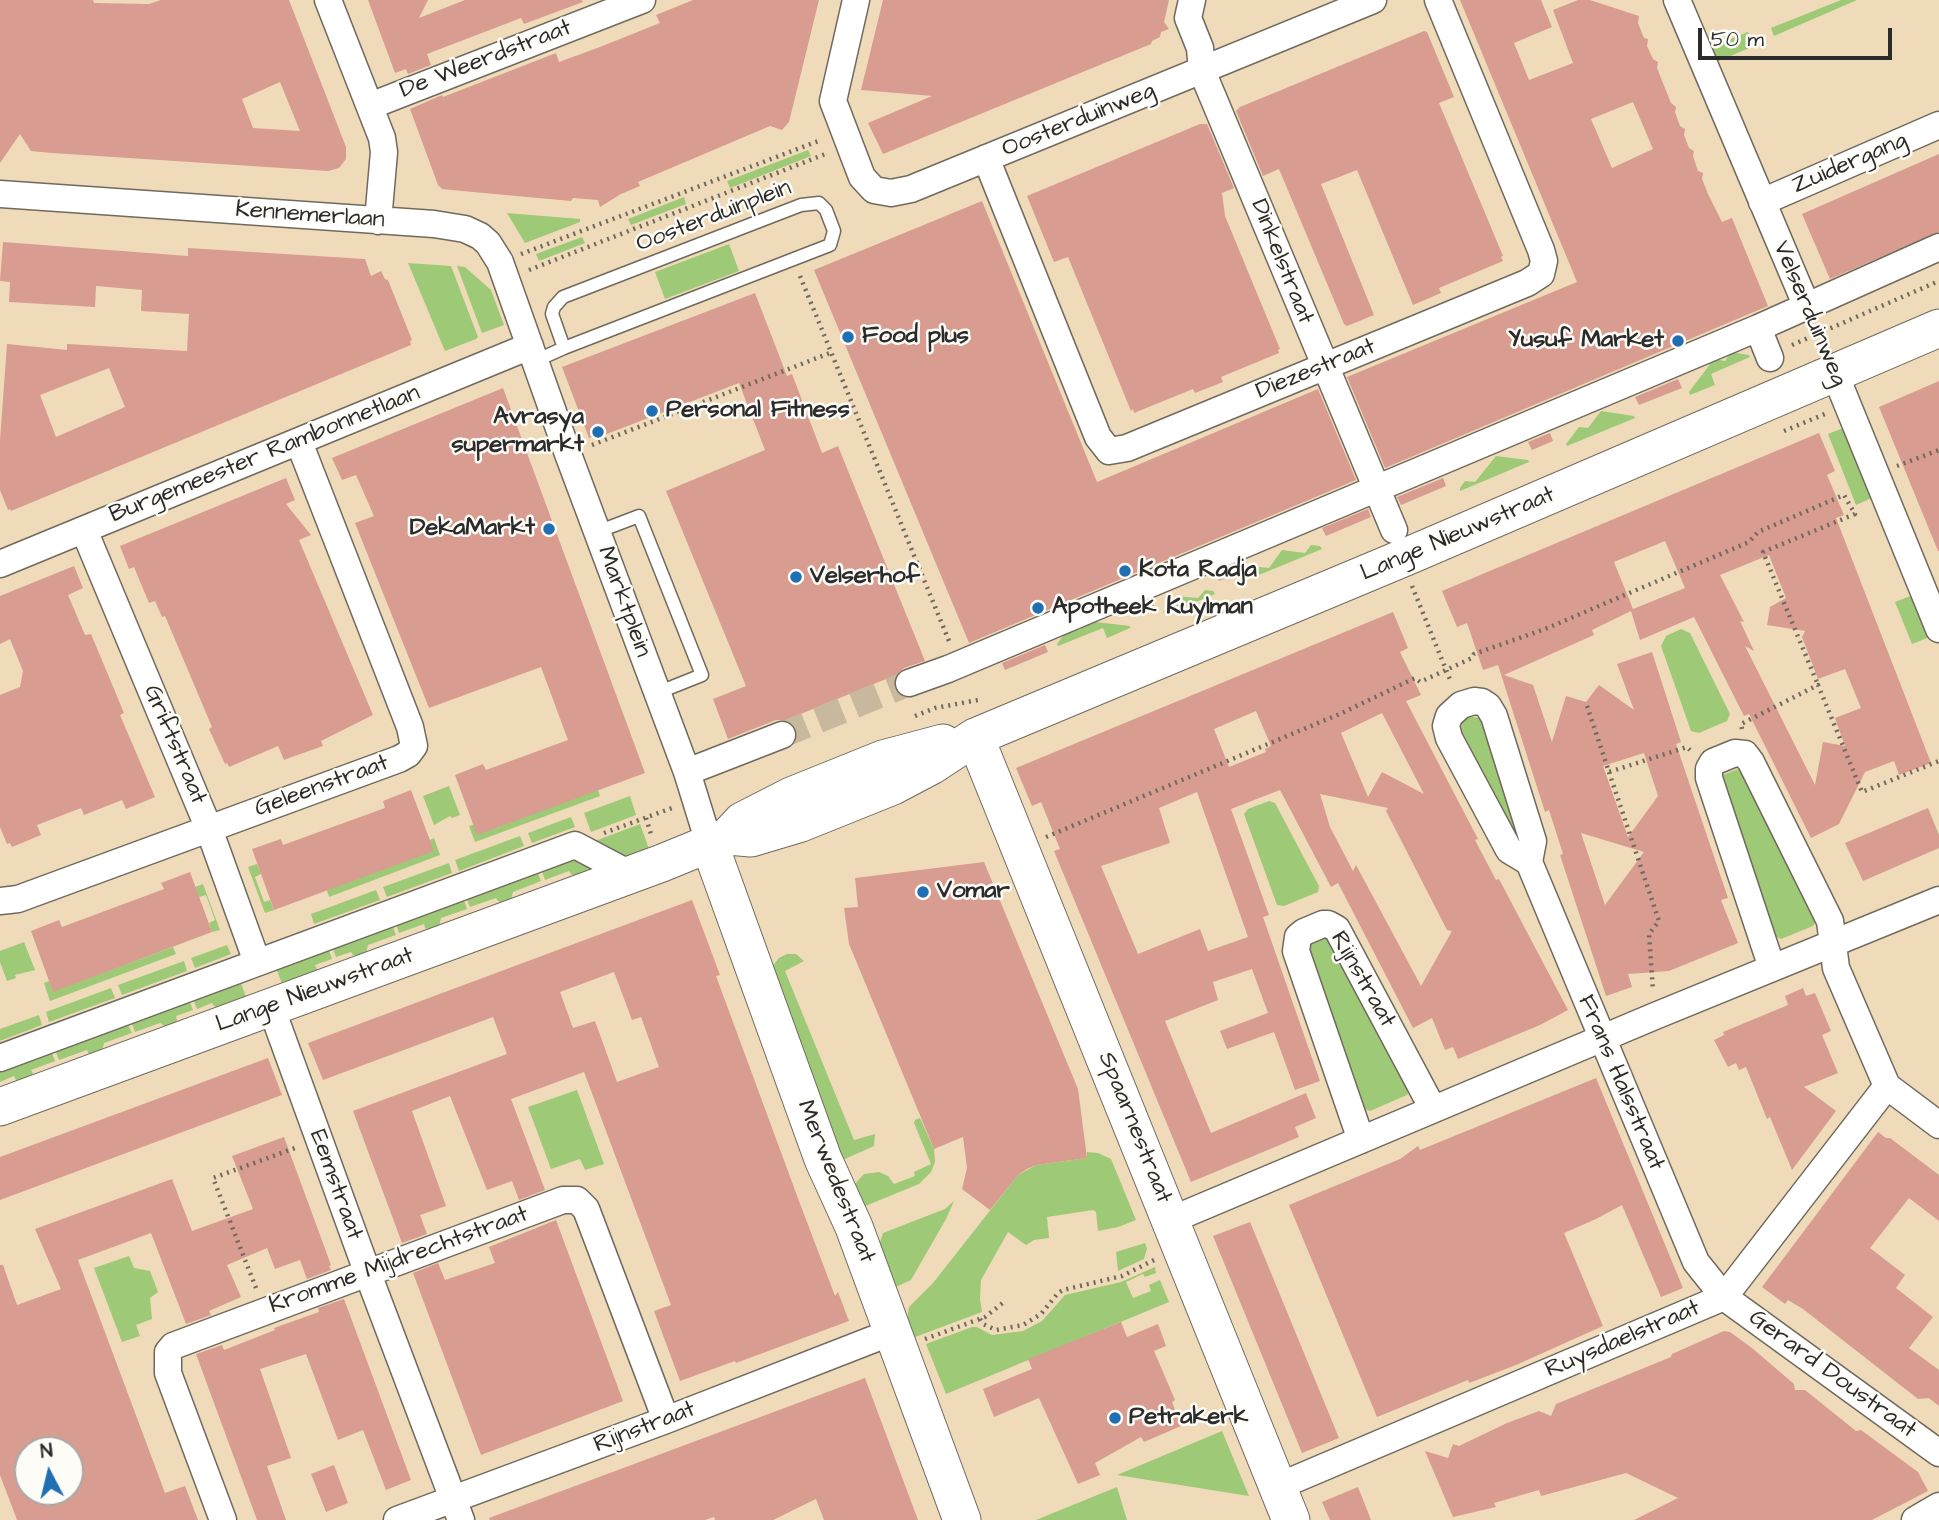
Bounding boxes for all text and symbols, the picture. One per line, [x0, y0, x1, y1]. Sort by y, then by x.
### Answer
street label: De Weerdstraat [396, 14, 576, 106]
scale bar [1701, 14, 1895, 58]
text: 50 m [1711, 25, 1764, 54]
street label: Oosterduinweg [998, 77, 1160, 165]
street label: Zuidergang [1788, 127, 1912, 201]
street label: Oosterduinplein [633, 174, 795, 260]
street label: Dinkelstraat [1243, 195, 1319, 329]
street label: Kennemerlaan [234, 196, 386, 236]
street label: Velserduinweg [1765, 237, 1853, 391]
place label: Food plus [862, 323, 969, 351]
place label: Yusuf Market [1508, 327, 1664, 355]
marker: Food plus [840, 329, 856, 345]
street label: Diezestraat [1252, 333, 1380, 407]
marker: Yusuf Market [1670, 333, 1686, 349]
street label: Burgemeester Rambonnetlaan [106, 379, 424, 531]
place label: Personal Fitness [666, 397, 850, 425]
marker: Personal Fitness [644, 403, 660, 419]
place label: Avrasya supermarkt [452, 404, 584, 460]
marker: Avrasya supermarkt [590, 424, 606, 440]
street label: Lange Nieuwstraat [1357, 481, 1559, 589]
place label: DekaMarkt [410, 515, 535, 543]
marker: DekaMarkt [541, 521, 557, 537]
street label: Marktplein [590, 543, 656, 661]
place label: Kota Radja [1139, 557, 1257, 585]
place label: Velserhof [810, 563, 920, 591]
marker: Kota Radja [1117, 563, 1133, 579]
marker: Velserhof [788, 569, 804, 585]
place label: Apotheek Kuylman [1052, 594, 1253, 622]
marker: Apotheek Kuylman [1030, 600, 1046, 616]
street label: Griftstraat [136, 681, 212, 809]
street label: Geleenstraat [251, 749, 393, 825]
place label: Vomar [937, 878, 1010, 906]
marker: Vomar [915, 884, 931, 900]
street label: Rijnstraat [1323, 927, 1401, 1033]
street label: Lange Nieuwstraat [212, 942, 418, 1040]
street label: Frans Halsstraat [1570, 991, 1670, 1175]
street label: Spaarnestraat [1091, 1048, 1177, 1208]
street label: Merwedestraat [789, 1096, 881, 1268]
street label: Eemstraat [302, 1126, 368, 1244]
street label: Kromme Mijdrechtstraat [266, 1201, 532, 1321]
street label: Ruysdaelstraat [1541, 1295, 1705, 1385]
street label: Gerard Doustraat [1742, 1304, 1922, 1446]
street label: Rijnstraat [590, 1396, 700, 1460]
place label: Petrakerk [1129, 1404, 1248, 1432]
marker: Petrakerk [1107, 1410, 1123, 1426]
north arrow [14, 1436, 84, 1506]
text: N [39, 1438, 54, 1466]

